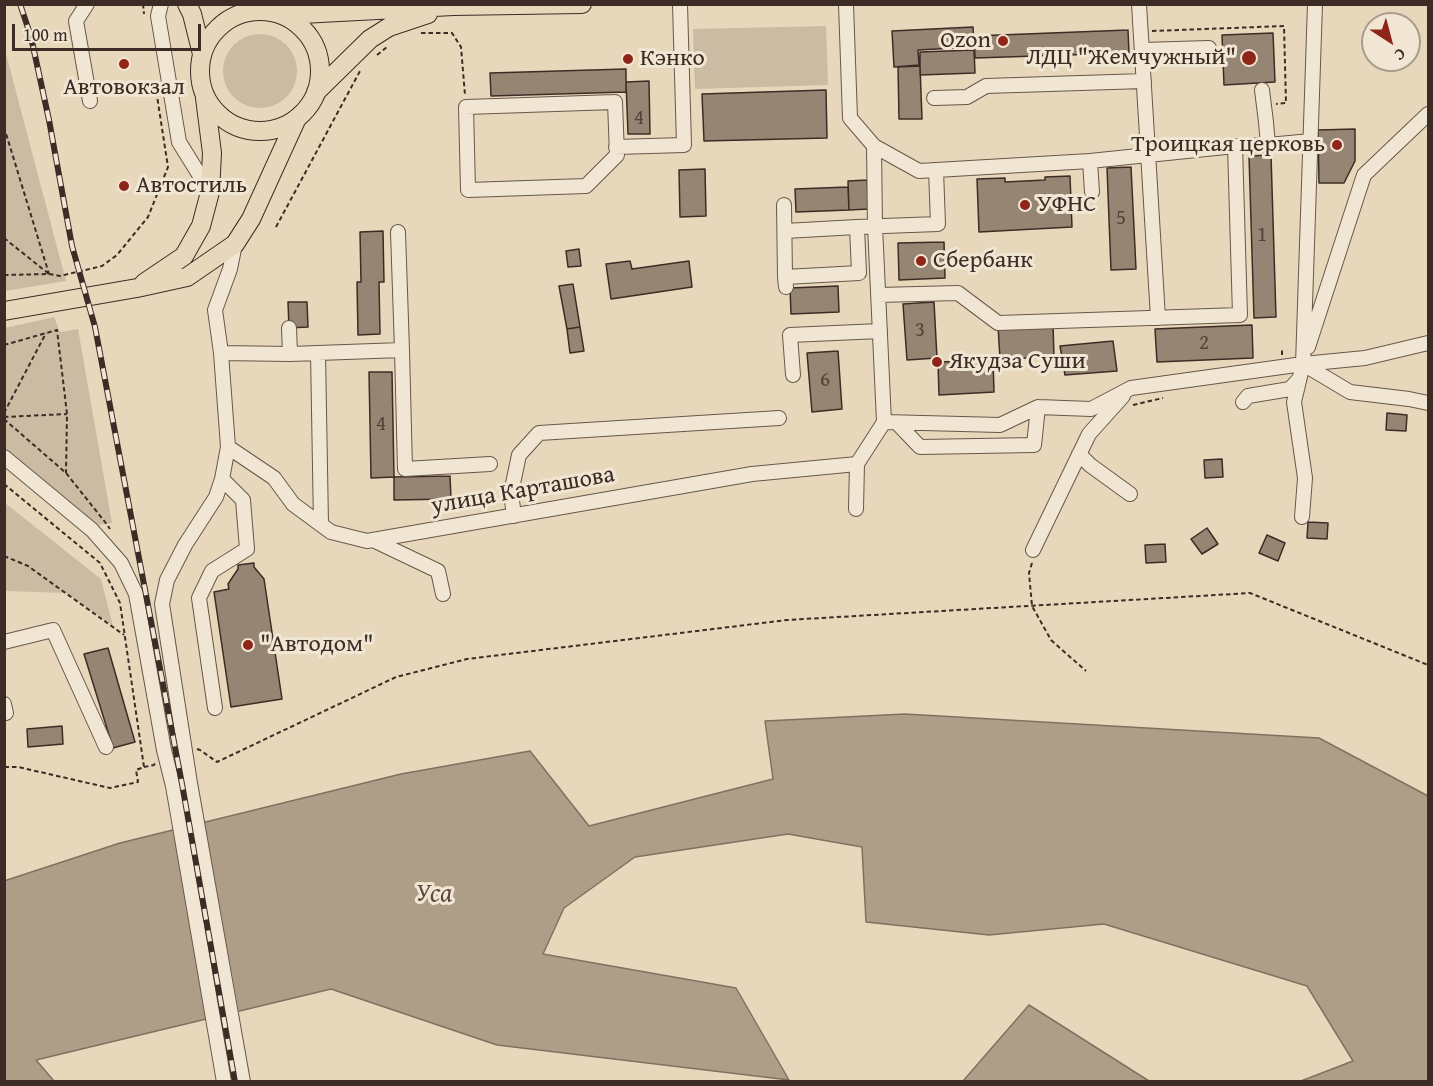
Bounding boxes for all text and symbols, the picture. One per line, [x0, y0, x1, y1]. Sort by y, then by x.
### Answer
scale bar [15, 12, 204, 50]
north arrow [1361, 12, 1421, 72]
text: 100 m [23, 21, 68, 48]
place label: Ozon [940, 27, 991, 55]
marker: Ozon [996, 34, 1010, 48]
text: С [1390, 43, 1411, 67]
place label: ЛДЦ "Жемчужный" [1026, 44, 1236, 72]
place label: Кэнко [640, 45, 705, 73]
marker: ЛДЦ "Жемчужный" [1240, 49, 1258, 67]
marker: Кэнко [621, 52, 635, 66]
marker: Автовокзал [117, 57, 131, 71]
place label: Автовокзал [63, 74, 185, 102]
house number: 4 [634, 106, 644, 132]
place label: Троицкая церковь [1131, 131, 1325, 159]
marker: Троицкая церковь [1330, 138, 1344, 152]
place label: Автостиль [136, 172, 247, 200]
marker: Автостиль [117, 179, 131, 193]
place label: УФНС [1037, 191, 1096, 219]
marker: УФНС [1018, 198, 1032, 212]
house number: 5 [1116, 206, 1126, 232]
house number: 1 [1257, 223, 1267, 249]
place label: Сбербанк [933, 247, 1033, 275]
marker: Сбербанк [914, 254, 928, 268]
house number: 3 [915, 318, 925, 344]
house number: 2 [1199, 331, 1209, 357]
place label: Якудза Суши [949, 348, 1086, 376]
marker: Якудза Суши [930, 355, 944, 369]
house number: 6 [820, 368, 830, 394]
house number: 4 [376, 412, 386, 438]
street label: улица Карташова [429, 461, 617, 521]
place label: "Автодом" [260, 631, 374, 659]
marker: "Автодом" [241, 638, 255, 652]
water label: Уса [416, 878, 452, 910]

